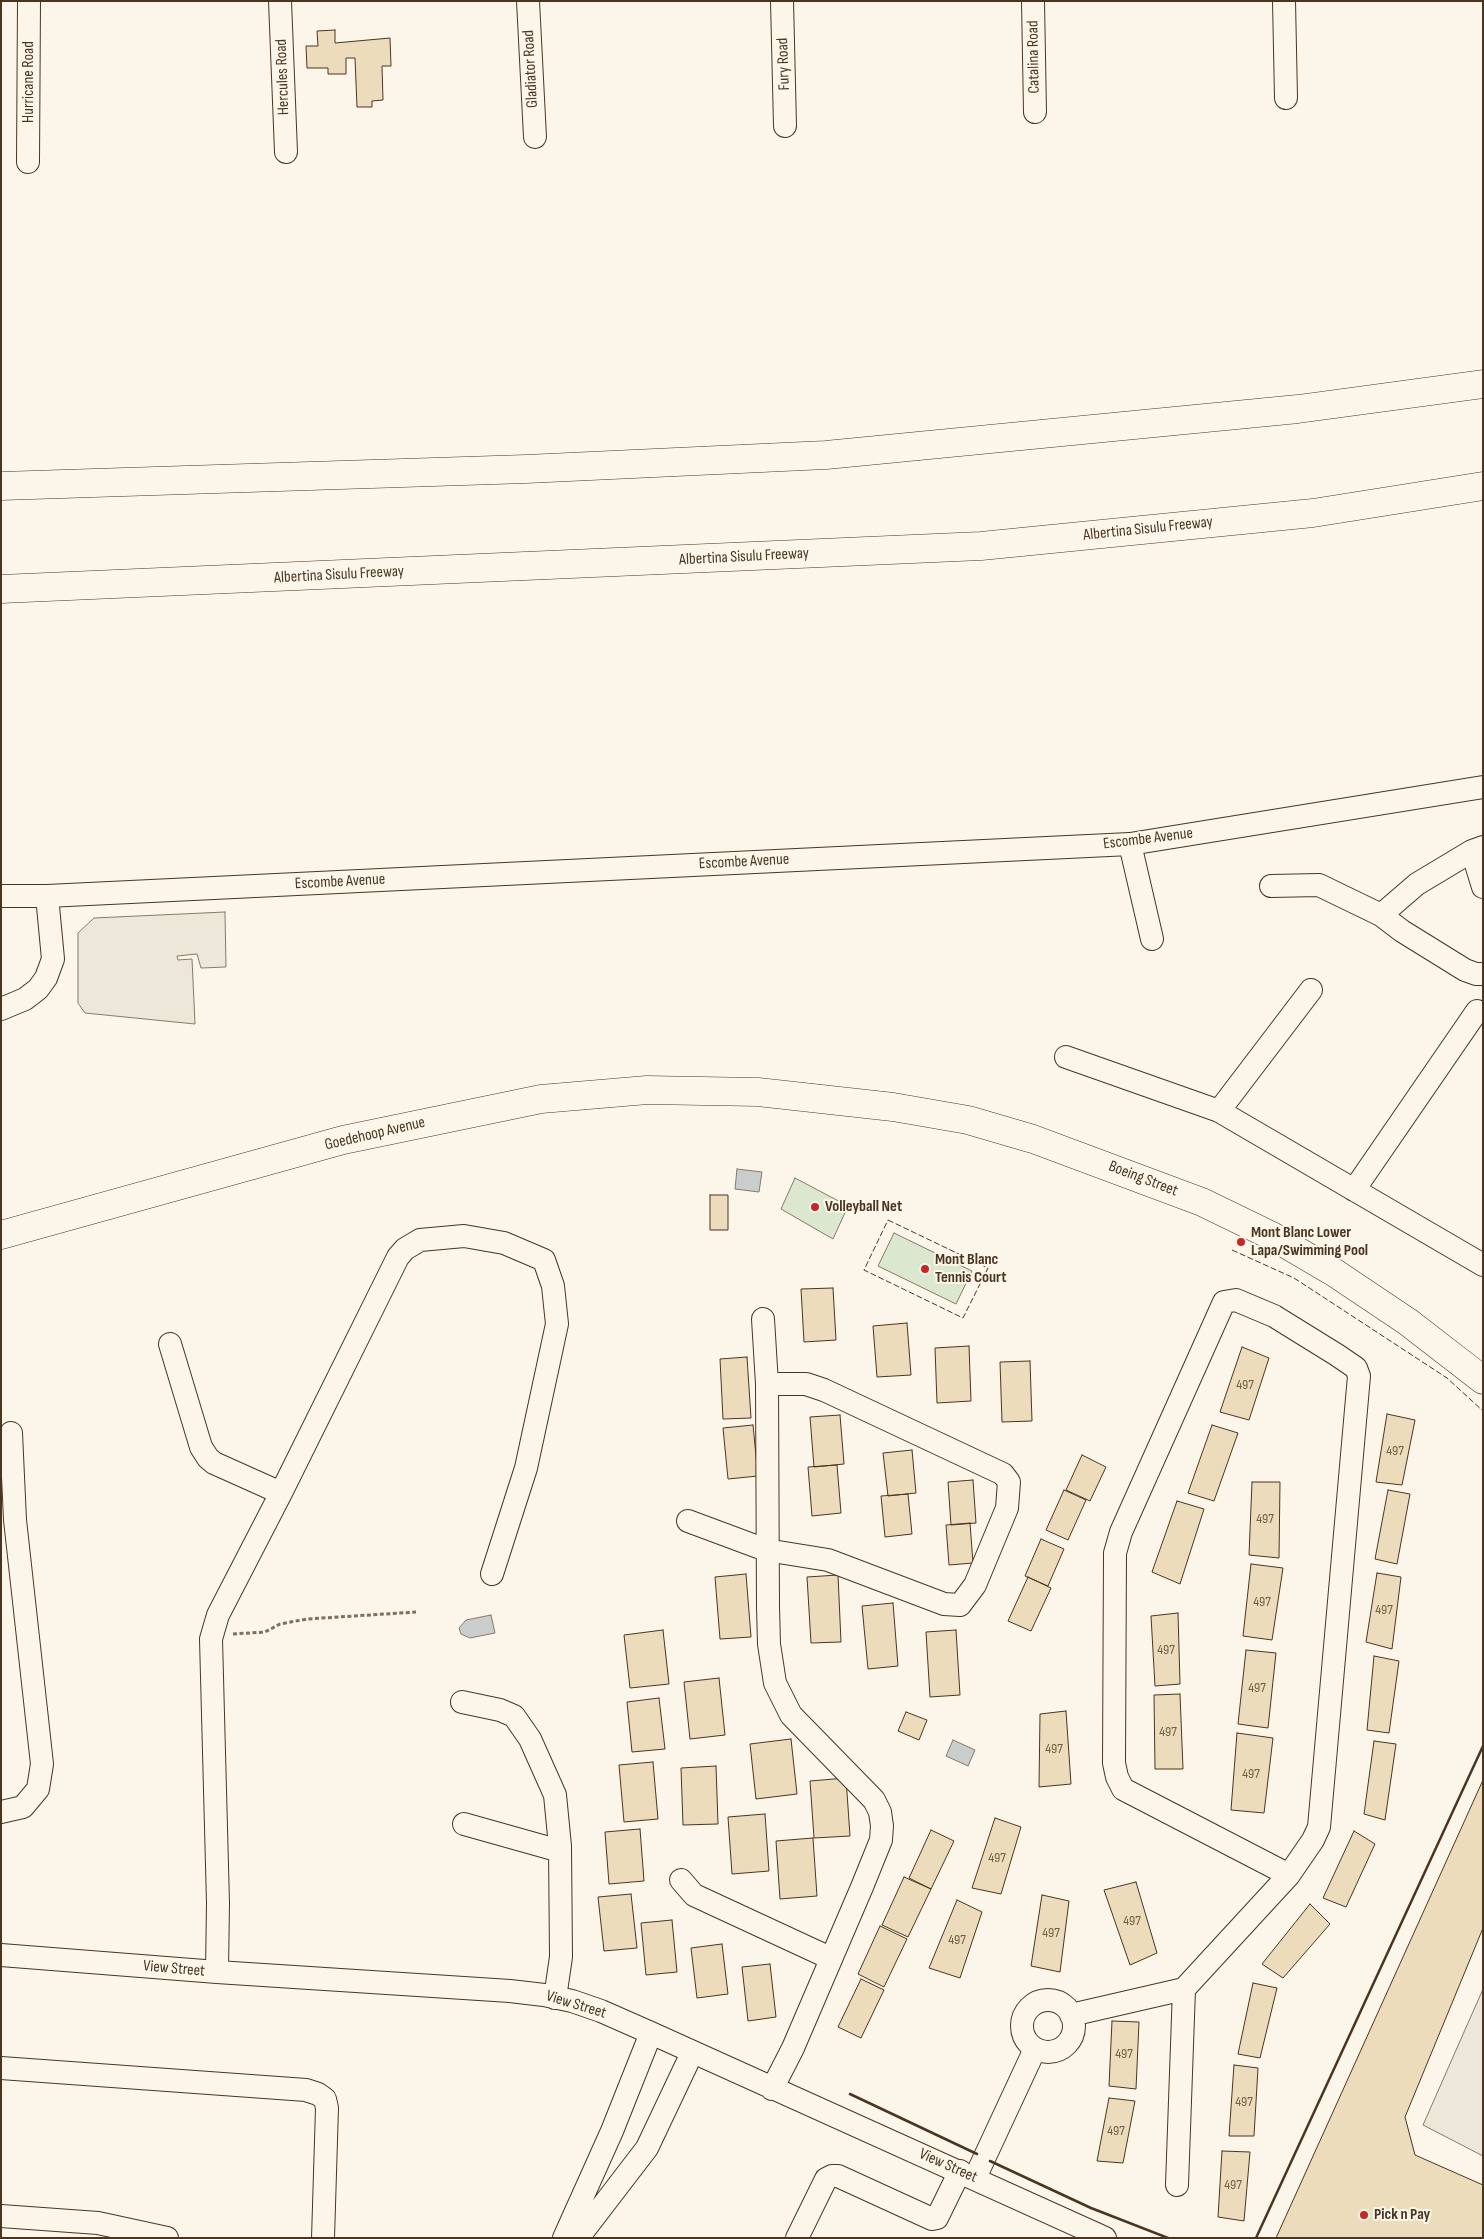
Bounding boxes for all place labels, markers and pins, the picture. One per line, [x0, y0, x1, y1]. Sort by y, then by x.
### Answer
place label: Volleyball Net [825, 1197, 902, 1217]
marker: Volleyball Net [809, 1201, 821, 1213]
place label: Mont Blanc Lower Lapa/Swimming Pool [1251, 1223, 1368, 1261]
marker: Mont Blanc Lower Lapa/Swimming Pool [1235, 1236, 1247, 1248]
place label: Mont Blanc Tennis Court [935, 1250, 1006, 1288]
marker: Mont Blanc Tennis Court [919, 1263, 931, 1275]
place label: Pick n Pay [1374, 2205, 1430, 2225]
marker: Pick n Pay [1358, 2209, 1370, 2221]

